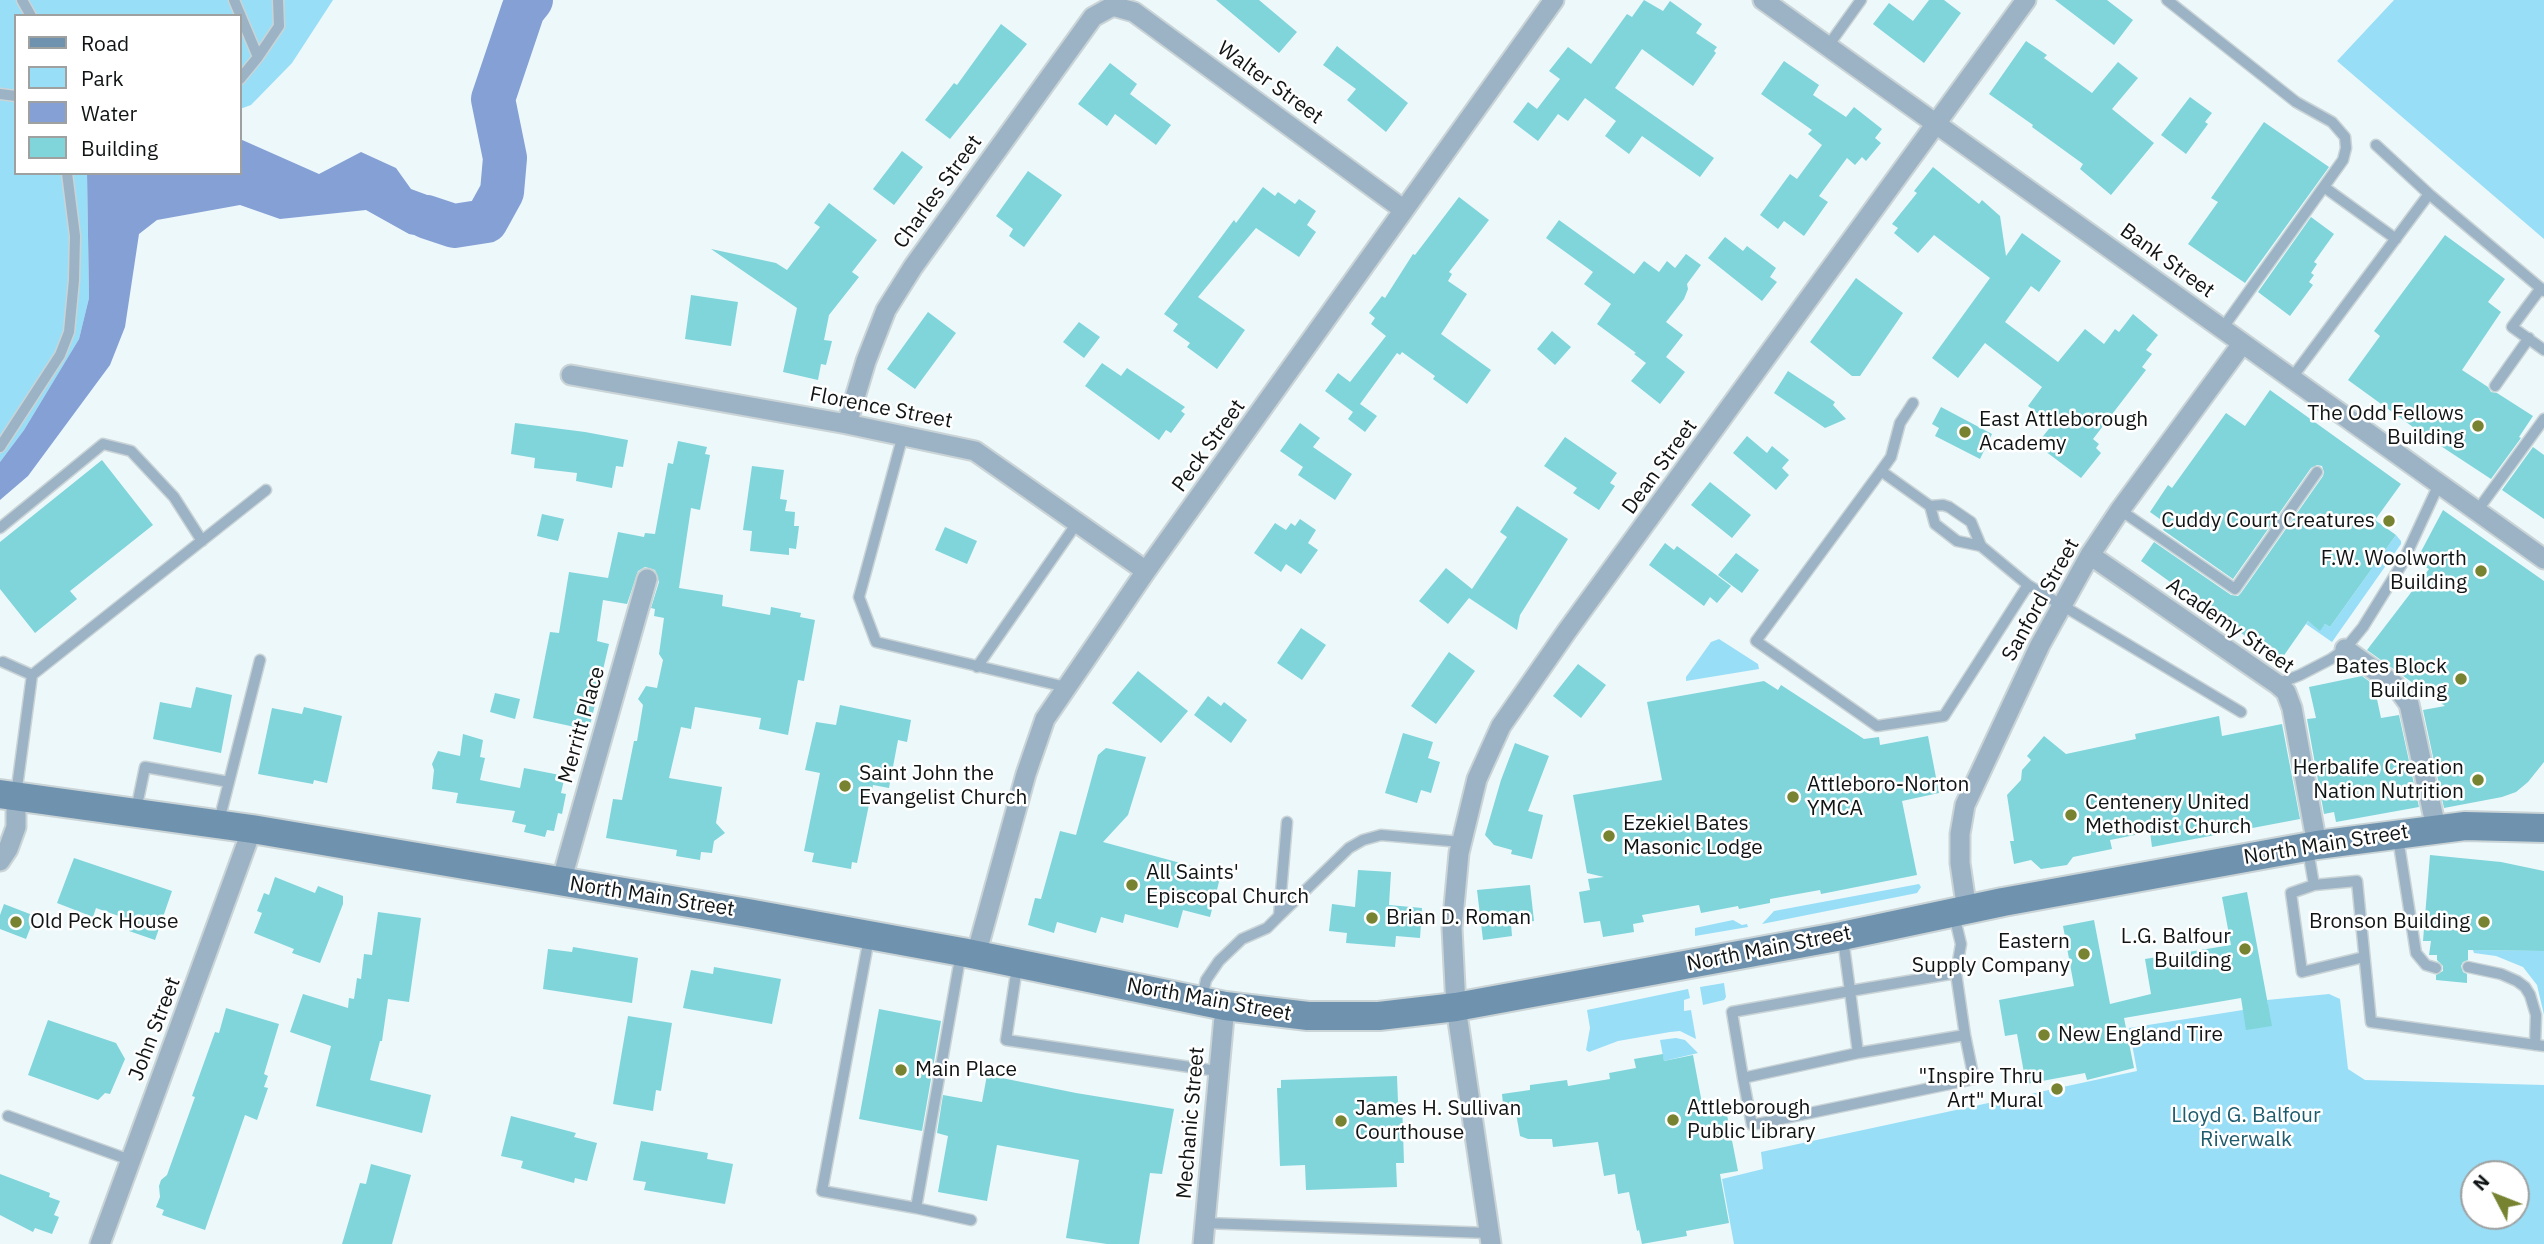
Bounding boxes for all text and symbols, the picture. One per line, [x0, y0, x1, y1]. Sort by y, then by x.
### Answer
legend [14, 14, 242, 175]
text: Road [81, 29, 129, 57]
street label: Walter Street [1212, 36, 1328, 130]
text: Park [81, 64, 124, 92]
text: Water [81, 99, 137, 127]
street label: Charles Street [888, 130, 988, 254]
text: Building [81, 134, 158, 162]
street label: Bank Street [2115, 218, 2219, 304]
street label: Florence Street [808, 382, 954, 434]
street label: Peck Street [1167, 395, 1251, 497]
place label: The Odd Fellows Building [2307, 401, 2464, 451]
place label: East Attleborough Academy [1979, 407, 2148, 457]
street label: Dean Street [1617, 415, 1703, 519]
marker: The Odd Fellows Building [2470, 418, 2486, 434]
marker: East Attleborough Academy [1957, 424, 1973, 440]
place label: Cuddy Court Creatures [2161, 508, 2375, 534]
marker: Cuddy Court Creatures [2381, 513, 2397, 529]
street label: Sanford Street [1997, 534, 2085, 666]
place label: F.W. Woolworth Building [2321, 546, 2467, 596]
marker: F.W. Woolworth Building [2473, 563, 2489, 579]
street label: Academy Street [2161, 573, 2299, 679]
place label: Bates Block Building [2335, 654, 2447, 704]
street label: Merritt Place [553, 664, 611, 786]
marker: Bates Block Building [2453, 671, 2469, 687]
place label: Herbalife Creation Nation Nutrition [2293, 755, 2464, 805]
place label: Saint John the Evangelist Church [859, 761, 1027, 811]
place label: Attleboro-Norton YMCA [1807, 772, 1969, 822]
marker: Herbalife Creation Nation Nutrition [2470, 772, 2486, 788]
marker: Saint John the Evangelist Church [837, 778, 853, 794]
marker: Attleboro-Norton YMCA [1785, 789, 1801, 805]
place label: Centenery United Methodist Church [2085, 790, 2251, 840]
marker: Centenery United Methodist Church [2063, 807, 2079, 823]
place label: Ezekiel Bates Masonic Lodge [1623, 811, 1763, 861]
street label: North Main Street [2242, 820, 2410, 870]
marker: Ezekiel Bates Masonic Lodge [1601, 828, 1617, 844]
place label: All Saints' Episcopal Church [1146, 860, 1309, 910]
street label: North Main Street [568, 872, 736, 922]
marker: All Saints' Episcopal Church [1124, 877, 1140, 893]
place label: Brian D. Roman [1386, 905, 1531, 931]
place label: Old Peck House [30, 909, 178, 935]
place label: Bronson Building [2309, 909, 2470, 935]
marker: Brian D. Roman [1364, 910, 1380, 926]
marker: Old Peck House [8, 914, 24, 930]
marker: Bronson Building [2476, 914, 2492, 930]
street label: North Main Street [1685, 921, 1853, 977]
place label: L.G. Balfour Building [2121, 924, 2231, 974]
place label: Eastern Supply Company [1912, 929, 2070, 979]
marker: L.G. Balfour Building [2237, 941, 2253, 957]
marker: Eastern Supply Company [2076, 946, 2092, 962]
street label: North Main Street [1125, 973, 1293, 1027]
street label: John Street [124, 974, 186, 1084]
place label: New England Tire [2058, 1022, 2223, 1048]
marker: New England Tire [2036, 1027, 2052, 1043]
street label: Mechanic Street [1172, 1046, 1210, 1200]
place label: Main Place [915, 1057, 1017, 1083]
marker: Main Place [893, 1062, 909, 1078]
place label: "Inspire Thru Art" Mural [1919, 1064, 2043, 1114]
marker: "Inspire Thru Art" Mural [2049, 1081, 2065, 1097]
place label: Attleborough Public Library [1687, 1095, 1815, 1145]
place label: James H. Sullivan Courthouse [1355, 1096, 1521, 1146]
park label: Lloyd G. Balfour Riverwalk [2171, 1103, 2321, 1153]
marker: Attleborough Public Library [1665, 1112, 1681, 1128]
marker: James H. Sullivan Courthouse [1333, 1113, 1349, 1129]
north arrow [2460, 1160, 2530, 1230]
text: N [2467, 1169, 2494, 1195]

